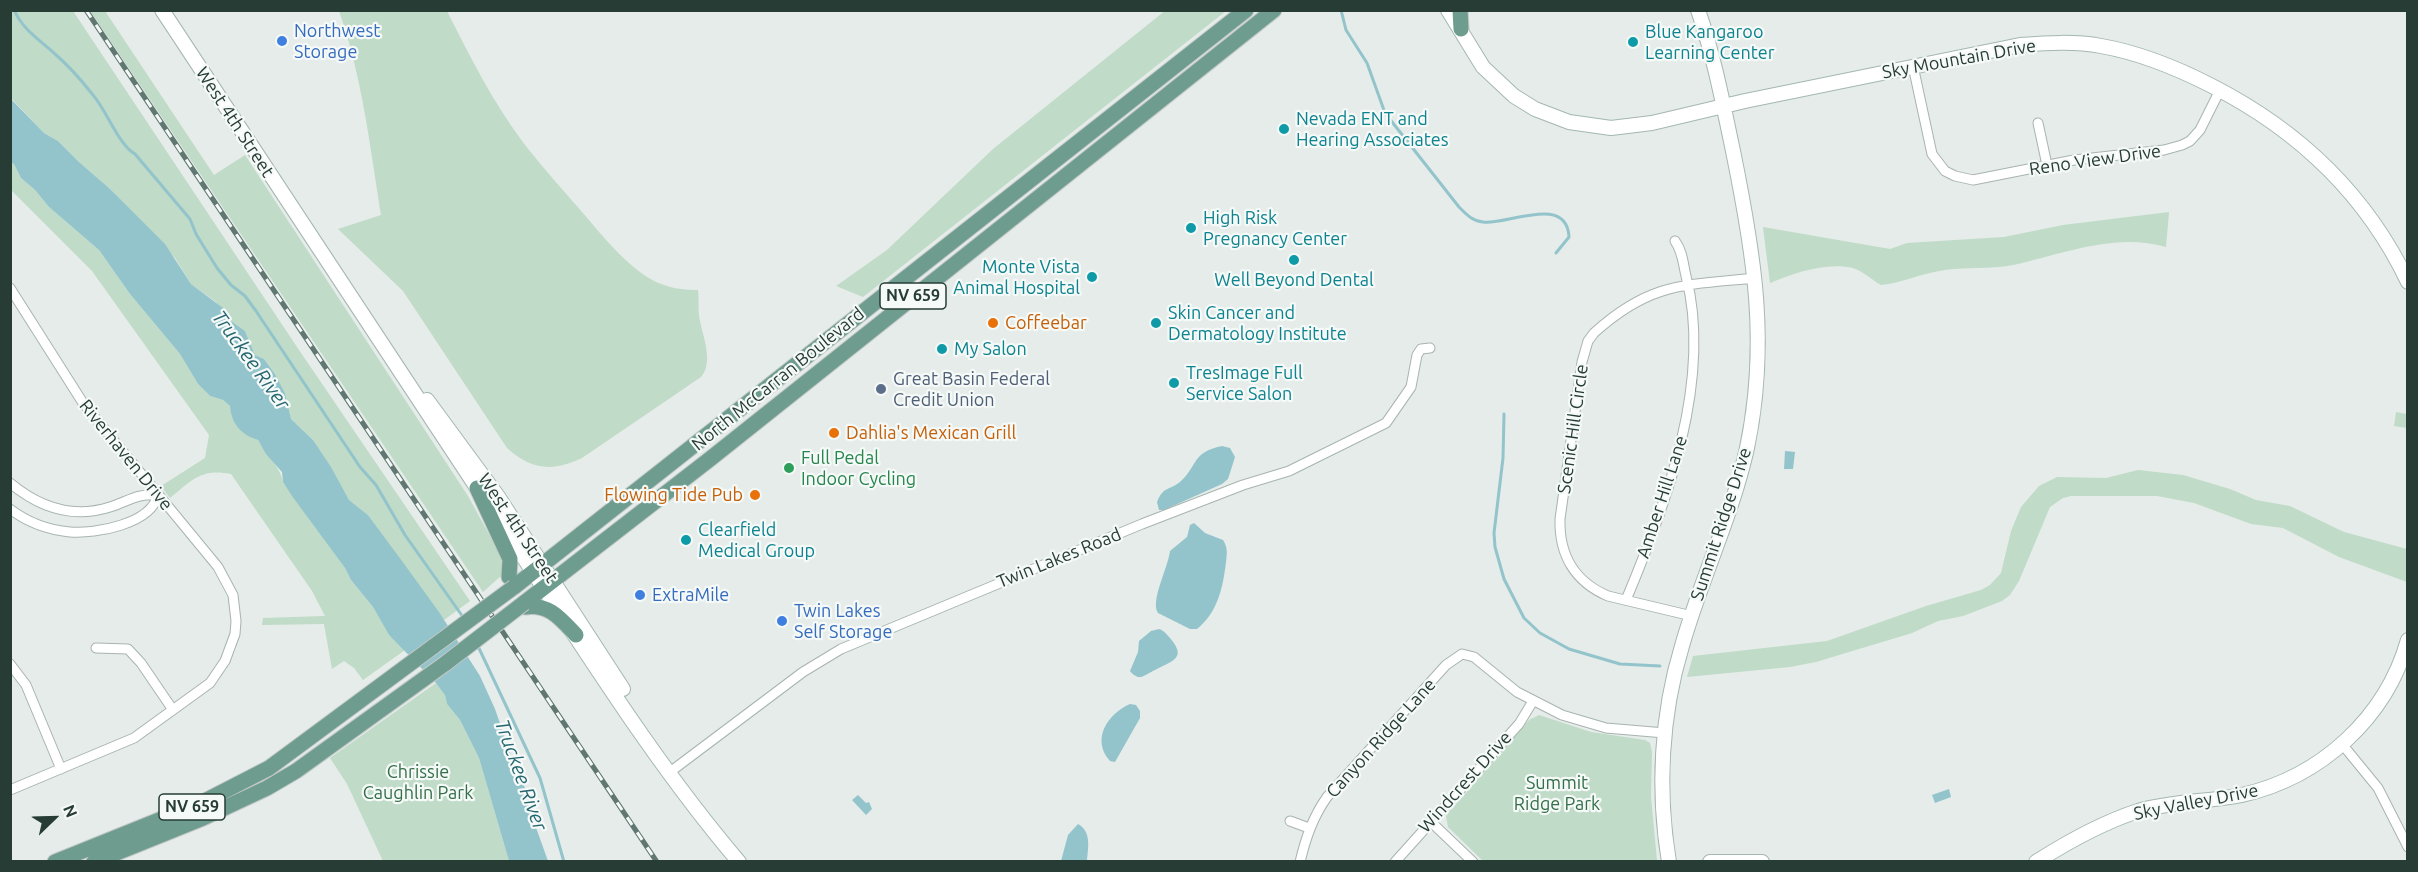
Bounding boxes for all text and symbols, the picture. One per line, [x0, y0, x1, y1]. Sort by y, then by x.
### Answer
place label: Northwest Storage [294, 20, 380, 63]
place label: Blue Kangaroo Learning Center [1645, 21, 1775, 63]
marker: Northwest Storage [275, 34, 289, 48]
marker: Blue Kangaroo Learning Center [1626, 35, 1640, 49]
street label: Sky Mountain Drive [1880, 35, 2038, 83]
street label: West 4th Street [191, 63, 279, 181]
place label: Nevada ENT and Hearing Associates [1296, 108, 1449, 150]
marker: Nevada ENT and Hearing Associates [1277, 122, 1291, 136]
street label: Reno View Drive [2028, 140, 2162, 180]
place label: High Risk Pregnancy Center [1203, 207, 1347, 250]
marker: High Risk Pregnancy Center [1184, 221, 1198, 235]
marker: Well Beyond Dental [1287, 253, 1301, 267]
place label: Monte Vista Animal Hospital [953, 256, 1080, 298]
place label: Well Beyond Dental [1214, 269, 1374, 291]
marker: Monte Vista Animal Hospital [1085, 270, 1099, 284]
road number: NV 659 [880, 283, 946, 309]
place label: Skin Cancer and Dermatology Institute [1168, 302, 1347, 344]
street label: North McCarran Boulevard [687, 303, 869, 455]
water label: Truckee River [207, 306, 295, 414]
place label: Coffeebar [1005, 312, 1087, 334]
marker: Coffeebar [986, 316, 1000, 330]
marker: Skin Cancer and Dermatology Institute [1149, 316, 1163, 330]
place label: My Salon [954, 338, 1027, 360]
marker: My Salon [935, 342, 949, 356]
place label: TresImage Full Service Salon [1186, 362, 1303, 404]
street label: Scenic Hill Circle [1553, 363, 1593, 495]
place label: Great Basin Federal Credit Union [893, 368, 1050, 410]
marker: TresImage Full Service Salon [1167, 376, 1181, 390]
marker: Great Basin Federal Credit Union [874, 382, 888, 396]
street label: Riverhaven Drive [75, 395, 177, 515]
place label: Dahlia's Mexican Grill [846, 422, 1016, 444]
marker: Dahlia's Mexican Grill [827, 426, 841, 440]
street label: Amber Hill Lane [1632, 433, 1692, 561]
street label: Summit Ridge Drive [1686, 445, 1756, 603]
place label: Full Pedal Indoor Cycling [801, 447, 916, 490]
marker: Full Pedal Indoor Cycling [782, 461, 796, 475]
street label: West 4th Street [473, 469, 563, 587]
place label: Flowing Tide Pub [604, 484, 743, 506]
marker: Flowing Tide Pub [748, 488, 762, 502]
place label: Clearfield Medical Group [698, 519, 815, 562]
street label: Twin Lakes Road [994, 523, 1124, 593]
marker: Clearfield Medical Group [679, 533, 693, 547]
place label: ExtraMile [652, 584, 729, 606]
marker: ExtraMile [633, 588, 647, 602]
place label: Twin Lakes Self Storage [794, 600, 892, 642]
marker: Twin Lakes Self Storage [775, 614, 789, 628]
street label: Canyon Ridge Lane [1322, 674, 1440, 802]
water label: Truckee River [490, 716, 552, 834]
street label: Windcrest Drive [1414, 727, 1516, 837]
park label: Chrissie Caughlin Park [363, 761, 473, 804]
park label: Summit Ridge Park [1514, 772, 1600, 814]
street label: Sky Valley Drive [2132, 779, 2260, 825]
north arrow [24, 788, 84, 848]
road number: NV 659 [159, 794, 225, 820]
text: N [60, 802, 81, 820]

